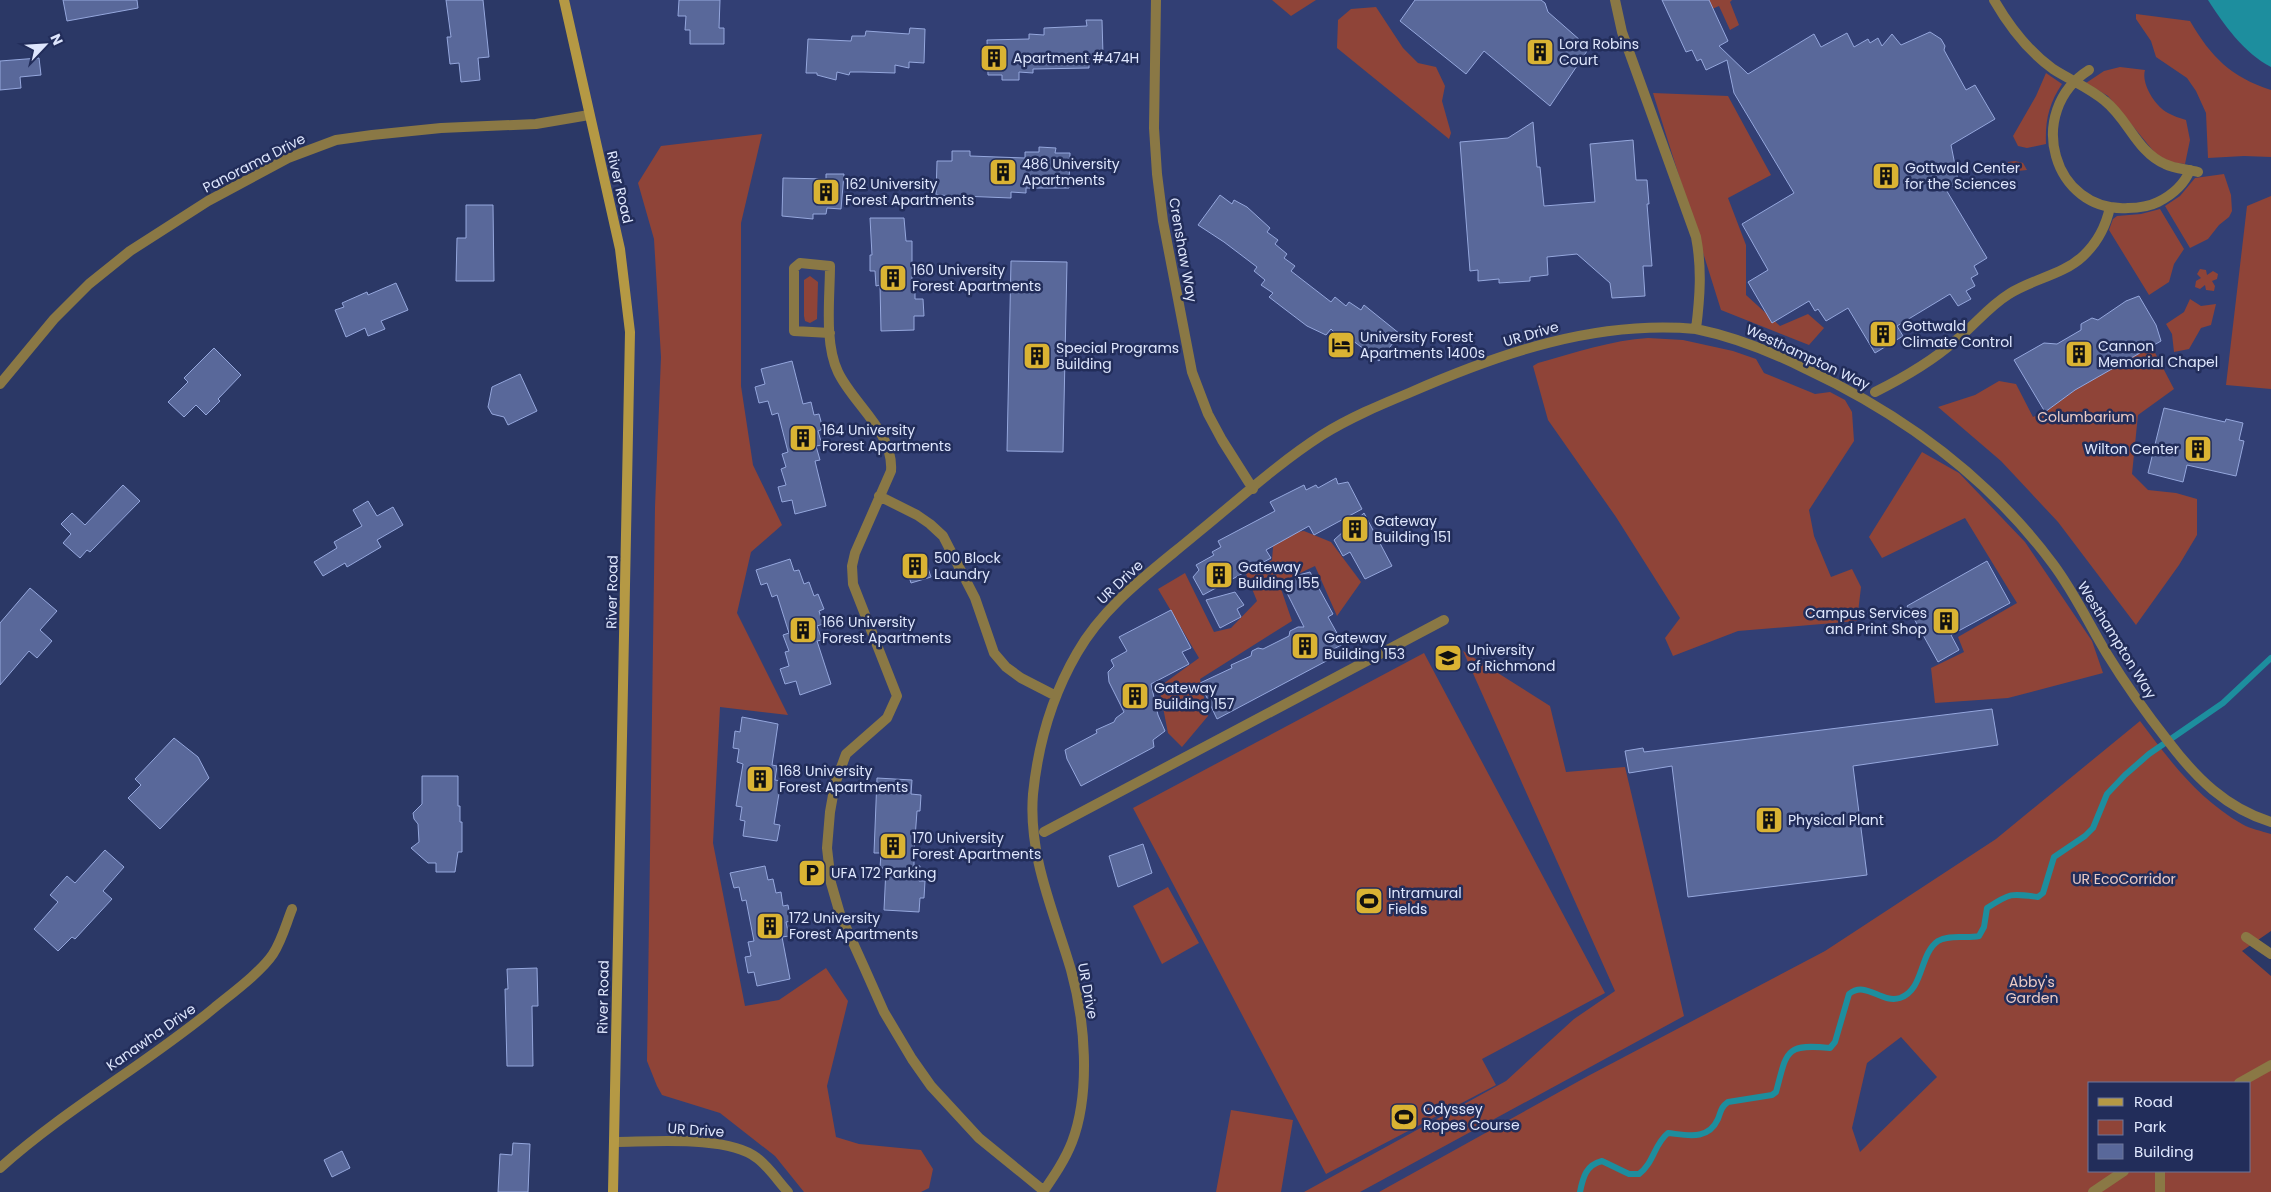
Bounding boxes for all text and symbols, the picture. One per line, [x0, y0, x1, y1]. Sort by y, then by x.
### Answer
north arrow [20, 20, 70, 70]
text: N [45, 31, 68, 49]
place label: Lora Robins Court [1559, 34, 1639, 70]
building icon: Lora Robins Court [1525, 37, 1555, 67]
building icon: Apartment #474H [979, 43, 1009, 73]
place label: Apartment #474H [1013, 48, 1139, 68]
street label: Panorama Drive [199, 128, 309, 198]
street label: River Road [602, 149, 638, 225]
place label: 486 University Apartments [1022, 154, 1120, 190]
building icon: 486 University Apartments [988, 157, 1018, 187]
place label: Gottwald Center for the Sciences [1905, 158, 2020, 194]
building icon: Gottwald Center for the Sciences [1871, 161, 1901, 191]
place label: 162 University Forest Apartments [845, 174, 974, 210]
building icon: 162 University Forest Apartments [811, 177, 841, 207]
street label: Crenshaw Way [1164, 196, 1202, 304]
place label: 160 University Forest Apartments [912, 260, 1041, 296]
building icon: 160 University Forest Apartments [878, 263, 908, 293]
street label: UR Drive [1501, 316, 1561, 351]
place label: Gottwald Climate Control [1902, 316, 2013, 352]
street label: Westhampton Way [1743, 319, 1873, 395]
building icon: Gottwald Climate Control [1868, 319, 1898, 349]
place label: University Forest Apartments 1400s [1360, 327, 1485, 363]
hotel icon: University Forest Apartments 1400s [1326, 330, 1356, 360]
place label: Cannon Memorial Chapel [2098, 336, 2218, 372]
place label: Special Programs Building [1056, 338, 1179, 374]
building icon: Cannon Memorial Chapel [2064, 339, 2094, 369]
building icon: Special Programs Building [1022, 341, 1052, 371]
park label: Columbarium [2037, 407, 2135, 427]
place label: 164 University Forest Apartments [822, 420, 951, 456]
building icon: 164 University Forest Apartments [788, 423, 818, 453]
building icon: Wilton Center [2183, 434, 2213, 464]
place label: Wilton Center [2084, 439, 2179, 459]
place label: Gateway Building 151 [1374, 511, 1451, 547]
building icon: Gateway Building 151 [1340, 514, 1370, 544]
place label: 500 Block Laundry [934, 548, 1002, 584]
building icon: 500 Block Laundry [900, 551, 930, 581]
street label: River Road [601, 555, 623, 629]
street label: UR Drive [1092, 555, 1148, 609]
place label: Gateway Building 155 [1238, 557, 1320, 593]
building icon: Gateway Building 155 [1204, 560, 1234, 590]
street label: Westhampton Way [2073, 578, 2161, 703]
place label: Campus Services and Print Shop [1805, 603, 1927, 639]
building icon: Campus Services and Print Shop [1931, 606, 1961, 636]
place label: 166 University Forest Apartments [822, 612, 951, 648]
building icon: 166 University Forest Apartments [788, 615, 818, 645]
place label: Gateway Building 153 [1324, 628, 1405, 664]
building icon: Gateway Building 153 [1290, 631, 1320, 661]
place label: University of Richmond [1467, 640, 1556, 676]
school or university icon: University of Richmond [1433, 643, 1463, 673]
place label: Gateway Building 157 [1154, 678, 1235, 714]
building icon: Gateway Building 157 [1120, 681, 1150, 711]
place label: 168 University Forest Apartments [779, 761, 908, 797]
building icon: 168 University Forest Apartments [745, 764, 775, 794]
building icon: Physical Plant [1754, 805, 1784, 835]
place label: Physical Plant [1788, 810, 1884, 830]
place label: 170 University Forest Apartments [912, 828, 1041, 864]
building icon: 170 University Forest Apartments [878, 831, 908, 861]
parking icon: UFA 172 Parking [797, 858, 827, 888]
place label: UFA 172 Parking [831, 863, 936, 883]
park label: UR EcoCorridor [2072, 869, 2176, 889]
place label: Intramural Fields [1388, 883, 1462, 919]
sports icon: Intramural Fields [1354, 886, 1384, 916]
place label: 172 University Forest Apartments [789, 908, 918, 944]
building icon: 172 University Forest Apartments [755, 911, 785, 941]
street label: River Road [592, 960, 614, 1034]
street label: UR Drive [1073, 961, 1103, 1021]
park label: Abby's Garden [2006, 972, 2058, 1008]
street label: Kanawha Drive [102, 999, 200, 1075]
legend [2088, 1082, 2251, 1172]
text: Road [2134, 1091, 2173, 1112]
place label: Odyssey Ropes Course [1423, 1099, 1520, 1135]
sports icon: Odyssey Ropes Course [1389, 1102, 1419, 1132]
text: Park [2134, 1116, 2166, 1137]
street label: UR Drive [667, 1118, 725, 1142]
text: Building [2134, 1141, 2194, 1162]

